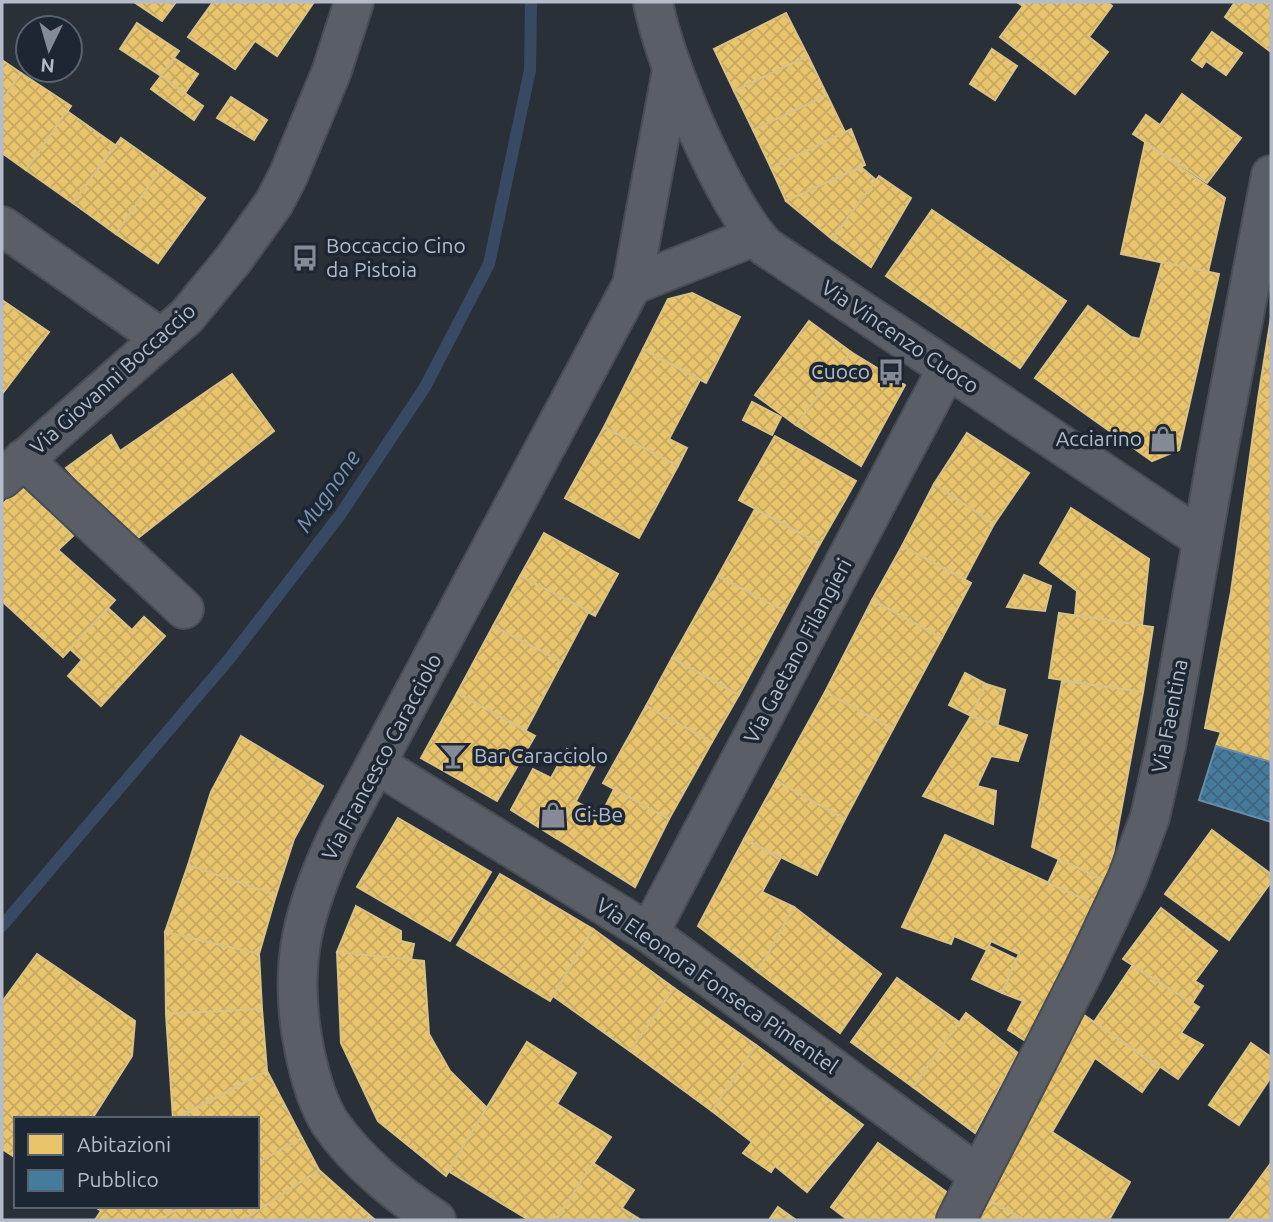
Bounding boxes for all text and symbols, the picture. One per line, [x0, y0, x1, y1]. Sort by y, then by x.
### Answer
north arrow [14, 14, 84, 84]
text: N [39, 54, 56, 78]
place label: Boccaccio Cino da Pistoia [326, 233, 466, 281]
bus stop icon: Boccaccio Cino da Pistoia [290, 243, 320, 273]
street label: Via Vincenzo Cuoco [816, 275, 984, 399]
street label: Via Giovanni Boccaccio [25, 298, 200, 459]
bus stop icon: Cuoco [876, 357, 906, 387]
place label: Cuoco [811, 359, 870, 385]
shop icon: Acciarino [1148, 424, 1178, 454]
place label: Acciarino [1056, 426, 1142, 450]
water label: Mugnone [290, 445, 365, 536]
street label: Via Gaetano Filangieri [738, 554, 856, 747]
street label: Via Francesco Caracciolo [316, 649, 446, 864]
street label: Via Faentina [1146, 657, 1192, 775]
bar icon: Bar Caracciolo [438, 741, 468, 771]
place label: Bar Caracciolo [474, 743, 608, 767]
shop icon: Ci-Be [538, 800, 568, 830]
place label: Ci-Be [574, 802, 623, 826]
street label: Via Eleonora Fonseca Pimentel [592, 892, 843, 1078]
legend [14, 1117, 259, 1208]
text: Abitazioni [77, 1132, 171, 1156]
text: Pubblico [77, 1167, 159, 1191]

